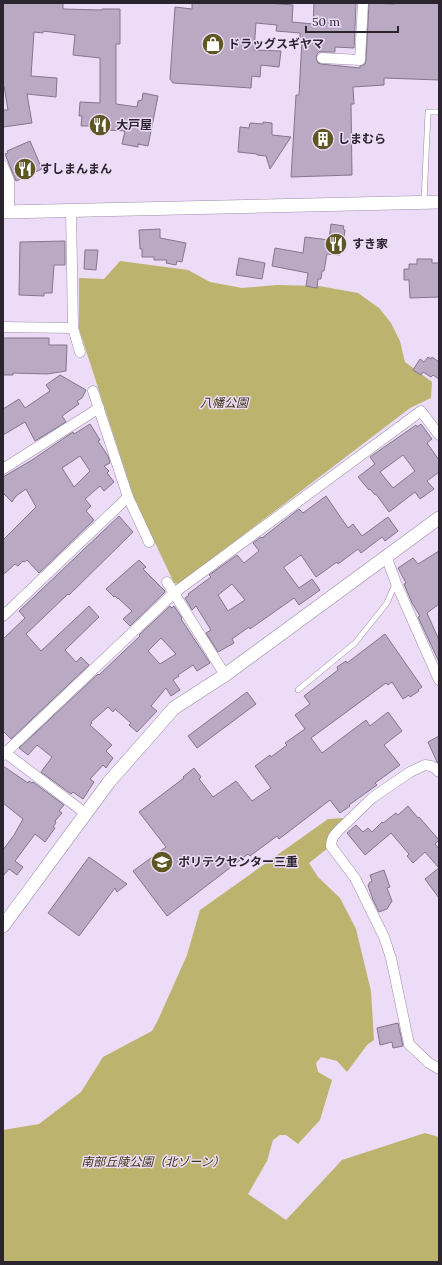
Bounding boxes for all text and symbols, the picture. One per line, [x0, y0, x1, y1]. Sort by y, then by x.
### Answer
scale bar [306, 8, 398, 34]
text: 50 m [312, 14, 340, 29]
shop icon: ドラッグスギヤマ [200, 31, 226, 57]
place label: ドラッグスギヤマ [228, 36, 324, 51]
restaurant icon: 大戸屋 [87, 112, 113, 138]
place label: 大戸屋 [116, 117, 152, 132]
building icon: しまむら [310, 126, 336, 152]
place label: しまむら [338, 131, 386, 146]
restaurant icon: すしまんまん [12, 156, 38, 182]
place label: すしまんまん [40, 161, 112, 176]
restaurant icon: すき家 [323, 231, 349, 257]
place label: すき家 [352, 236, 388, 251]
park label: 八幡公園 [200, 395, 250, 410]
school or university icon: ポリテクセンター三重 [149, 849, 175, 875]
place label: ポリテクセンター三重 [178, 854, 298, 869]
park label: 南部丘陵公園（北ゾーン） [81, 1154, 225, 1169]

